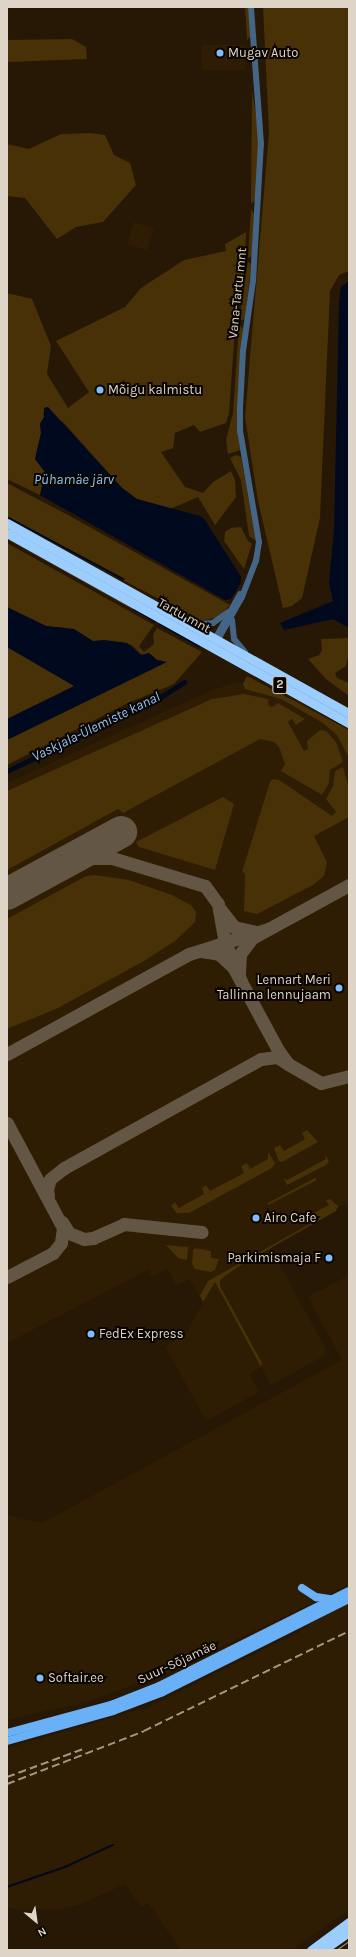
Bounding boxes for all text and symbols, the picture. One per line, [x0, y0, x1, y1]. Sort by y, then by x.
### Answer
place label: Mugav Auto [228, 45, 298, 61]
marker: Mugav Auto [215, 48, 225, 58]
street label: Vana-Tartu mnt [225, 247, 251, 339]
place label: Mõigu kalmistu [108, 382, 202, 398]
marker: Mõigu kalmistu [95, 385, 105, 395]
water label: Pühamäe järv [34, 472, 114, 488]
street label: Tartu mnt [155, 595, 213, 637]
road number: 2 [272, 675, 288, 695]
water label: Vaskjala-Ülemiste kanal [29, 689, 163, 765]
place label: Lennart Meri Tallinna lennujaam [217, 973, 331, 1004]
marker: Lennart Meri Tallinna lennujaam [334, 983, 344, 993]
place label: Airo Cafe [264, 1210, 316, 1226]
marker: Airo Cafe [251, 1213, 261, 1223]
place label: Parkimismaja F [227, 1250, 321, 1266]
marker: Parkimismaja F [324, 1253, 334, 1263]
place label: FedEx Express [99, 1326, 183, 1342]
marker: FedEx Express [86, 1329, 96, 1339]
street label: Suur-Sõjamäe [135, 1638, 219, 1688]
place label: Softair.ee [48, 1670, 104, 1686]
marker: Softair.ee [35, 1673, 45, 1683]
north arrow [16, 1901, 56, 1941]
text: N [35, 1924, 49, 1940]

